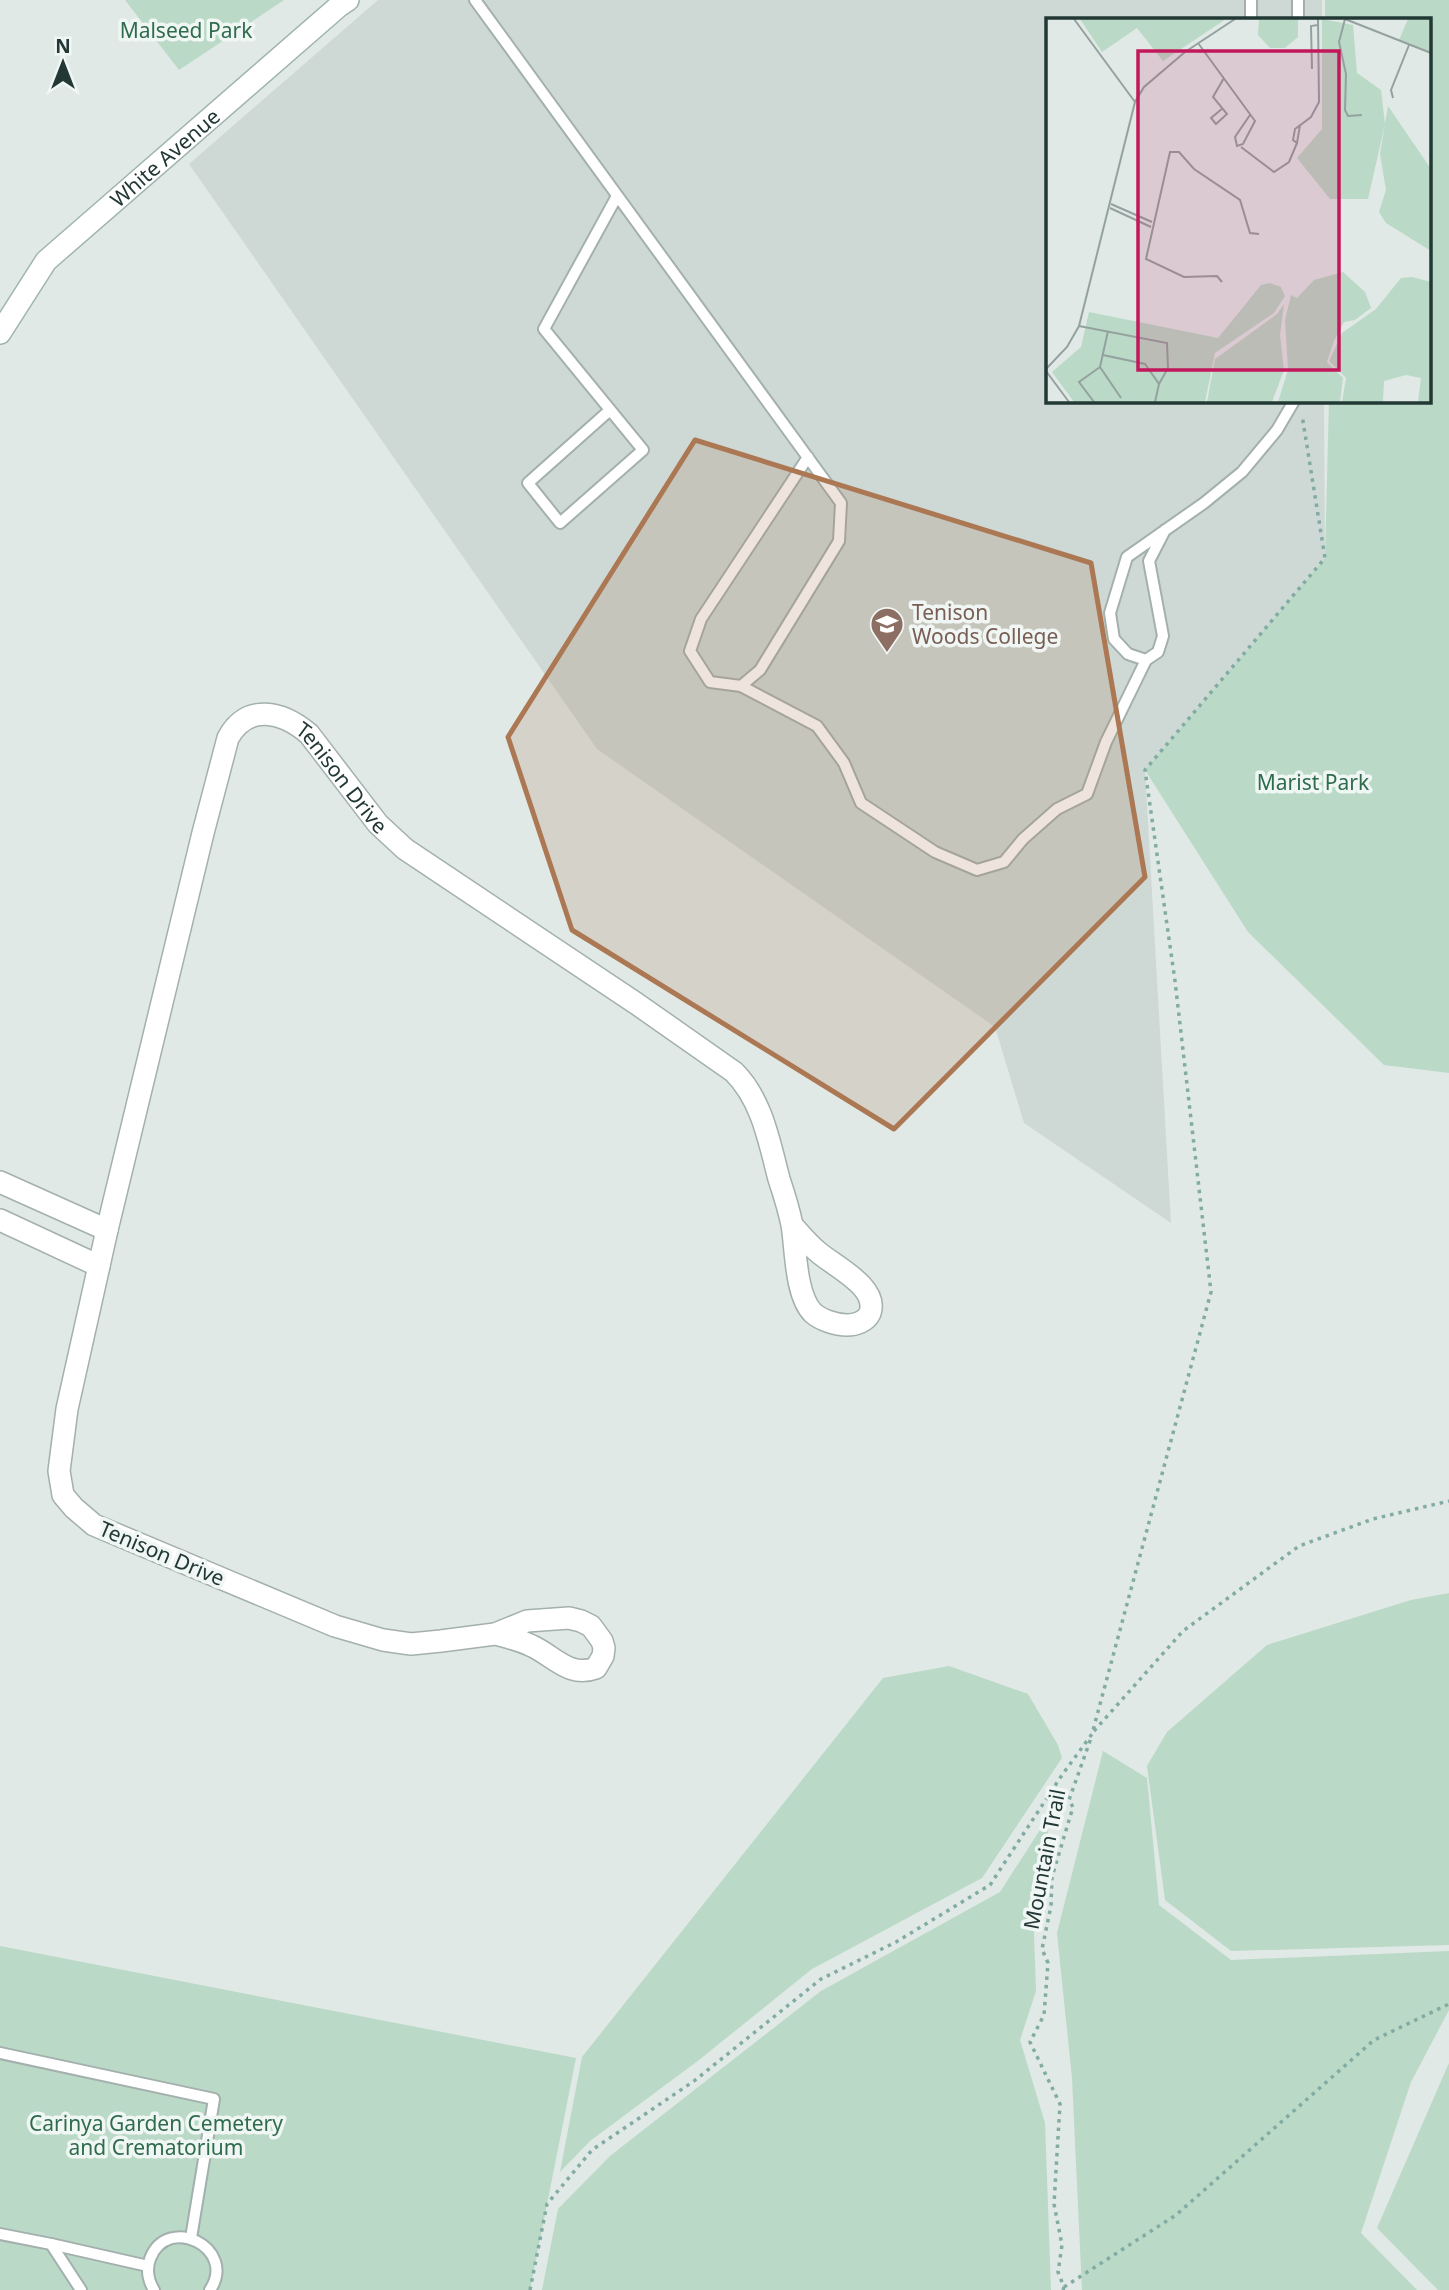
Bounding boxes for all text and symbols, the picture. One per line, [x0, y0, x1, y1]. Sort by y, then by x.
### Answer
park label: Malseed Park [120, 16, 253, 44]
inset map [1046, 18, 1432, 402]
north arrow [28, 28, 98, 98]
text: N [55, 33, 71, 59]
street label: White Avenue [104, 102, 226, 213]
place label: Tenison Woods College [912, 598, 1058, 650]
school or university icon: Tenison Woods College [868, 605, 906, 654]
street label: Tenison Drive [291, 715, 393, 840]
park label: Marist Park [1257, 768, 1370, 796]
street label: Tenison Drive [95, 1514, 229, 1592]
street label: Mountain Trail [1017, 1786, 1071, 1932]
park label: Carinya Garden Cemetery and Crematorium [29, 2109, 283, 2161]

